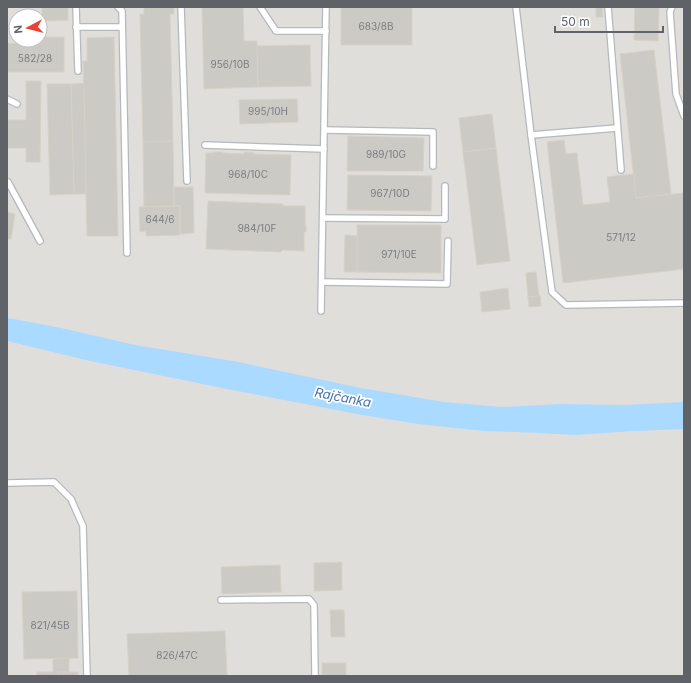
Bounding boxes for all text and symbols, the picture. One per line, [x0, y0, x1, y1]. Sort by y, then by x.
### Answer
north arrow [8, 8, 48, 48]
scale bar [555, 8, 663, 34]
text: 50 m [561, 14, 590, 29]
house number: 683/8B [359, 20, 393, 32]
text: N [11, 24, 26, 34]
house number: 582/28 [18, 52, 52, 64]
house number: 956/10B [210, 58, 250, 70]
house number: 995/10H [248, 105, 288, 117]
house number: 989/10G [366, 148, 406, 160]
house number: 968/10C [228, 168, 268, 180]
house number: 967/10D [370, 187, 410, 199]
house number: 644/6 [146, 213, 174, 225]
house number: 984/10F [238, 222, 276, 234]
house number: 571/12 [606, 231, 636, 243]
house number: 971/10E [381, 248, 417, 260]
water label: Rajčanka [313, 384, 373, 410]
house number: 821/45B [30, 619, 70, 631]
house number: 826/47C [156, 649, 198, 661]

